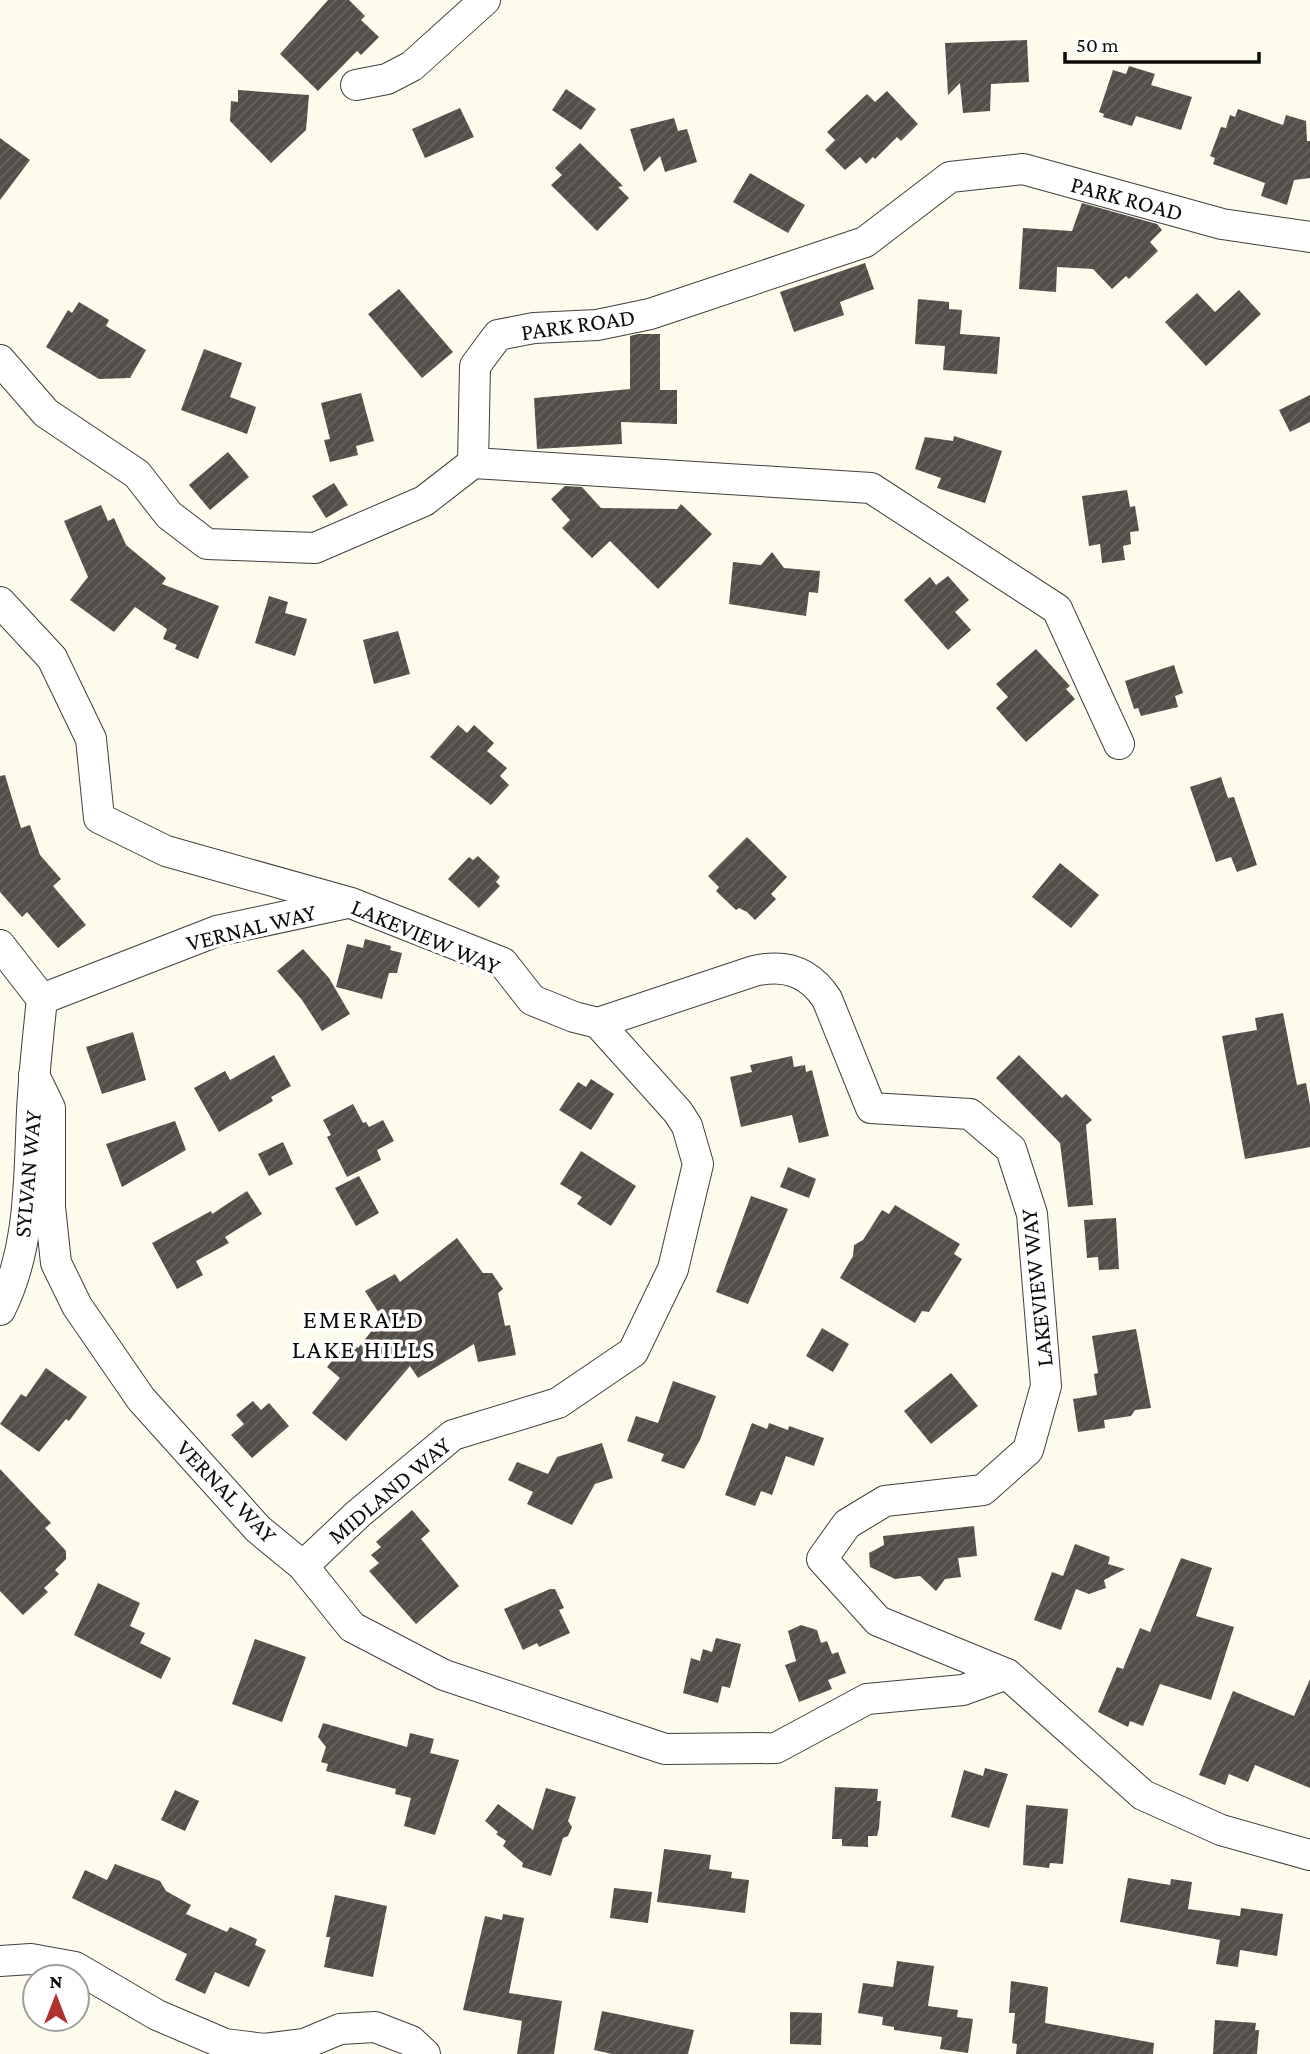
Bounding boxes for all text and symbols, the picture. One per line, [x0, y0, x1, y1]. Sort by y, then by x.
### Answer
scale bar [1065, 21, 1259, 65]
text: 50 m [1076, 33, 1119, 57]
street label: PARK ROAD [1068, 170, 1186, 226]
street label: PARK ROAD [519, 303, 637, 345]
street label: LAKEVIEW WAY [348, 893, 505, 980]
street label: VERNAL WAY [184, 898, 319, 956]
street label: SYLVAN WAY [8, 1109, 46, 1239]
street label: LAKEVIEW WAY [1014, 1207, 1058, 1368]
district label: EMERALD LAKE HILLS [292, 1305, 436, 1364]
street label: MIDLAND WAY [322, 1431, 456, 1549]
street label: VERNAL WAY [171, 1434, 283, 1548]
north arrow [21, 1963, 91, 2033]
text: N [50, 1971, 63, 1992]

